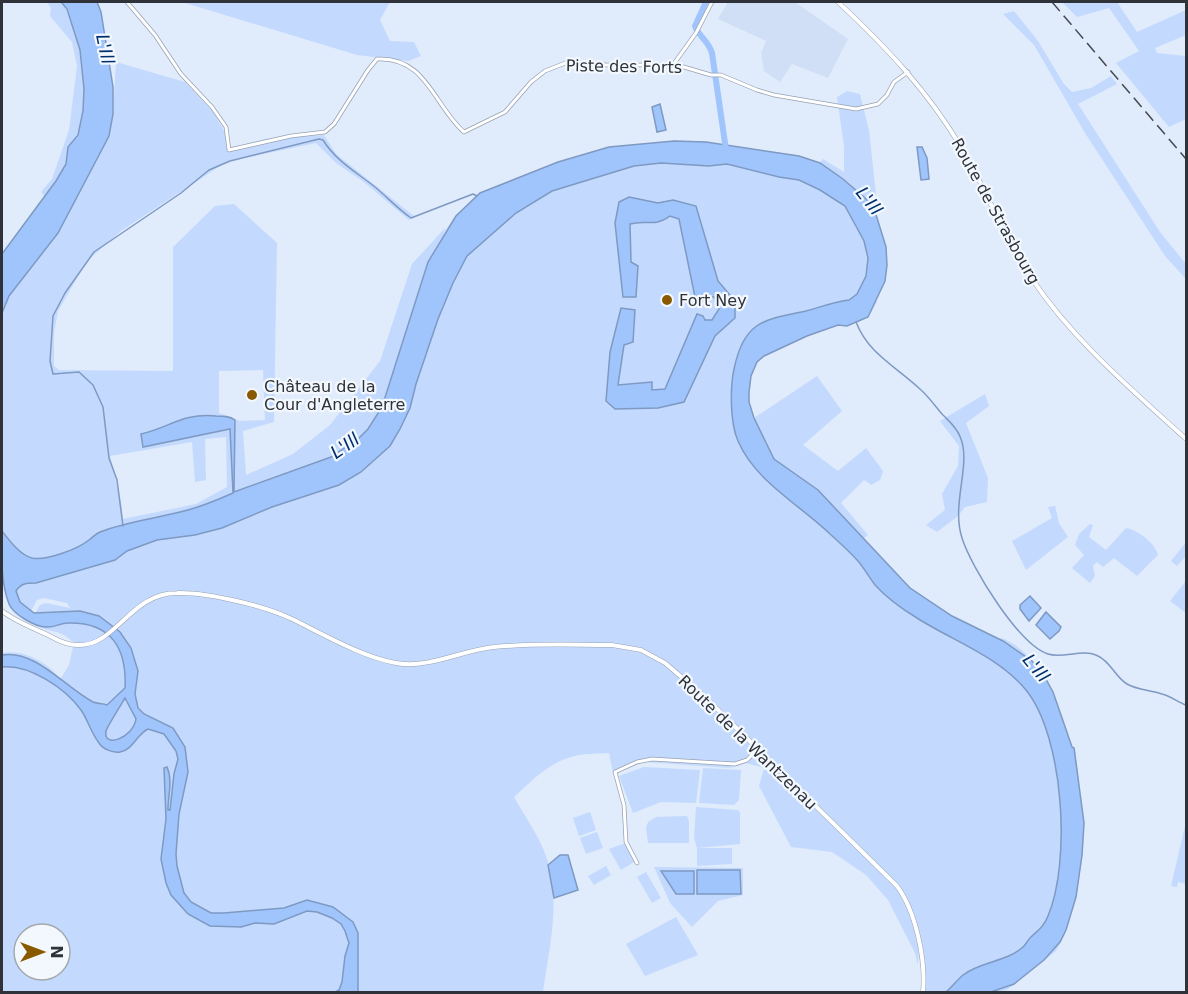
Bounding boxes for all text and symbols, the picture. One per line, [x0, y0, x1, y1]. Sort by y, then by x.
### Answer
water label: L'Ill [92, 32, 119, 66]
street label: Piste des Forts [566, 56, 682, 77]
street label: Route de Strasbourg [947, 135, 1044, 288]
water label: L'Ill [852, 182, 887, 219]
place label: Fort Ney [679, 291, 747, 310]
marker: Fort Ney [660, 293, 674, 307]
place label: Château de la Cour d'Angleterre [264, 377, 405, 414]
marker: Château de la Cour d'Angleterre [245, 388, 259, 402]
water label: L'Ill [326, 428, 363, 463]
water label: L'Ill [1019, 649, 1054, 686]
street label: Route de la Wantzenau [674, 671, 821, 814]
north arrow [12, 922, 72, 982]
text: N [47, 945, 66, 959]

